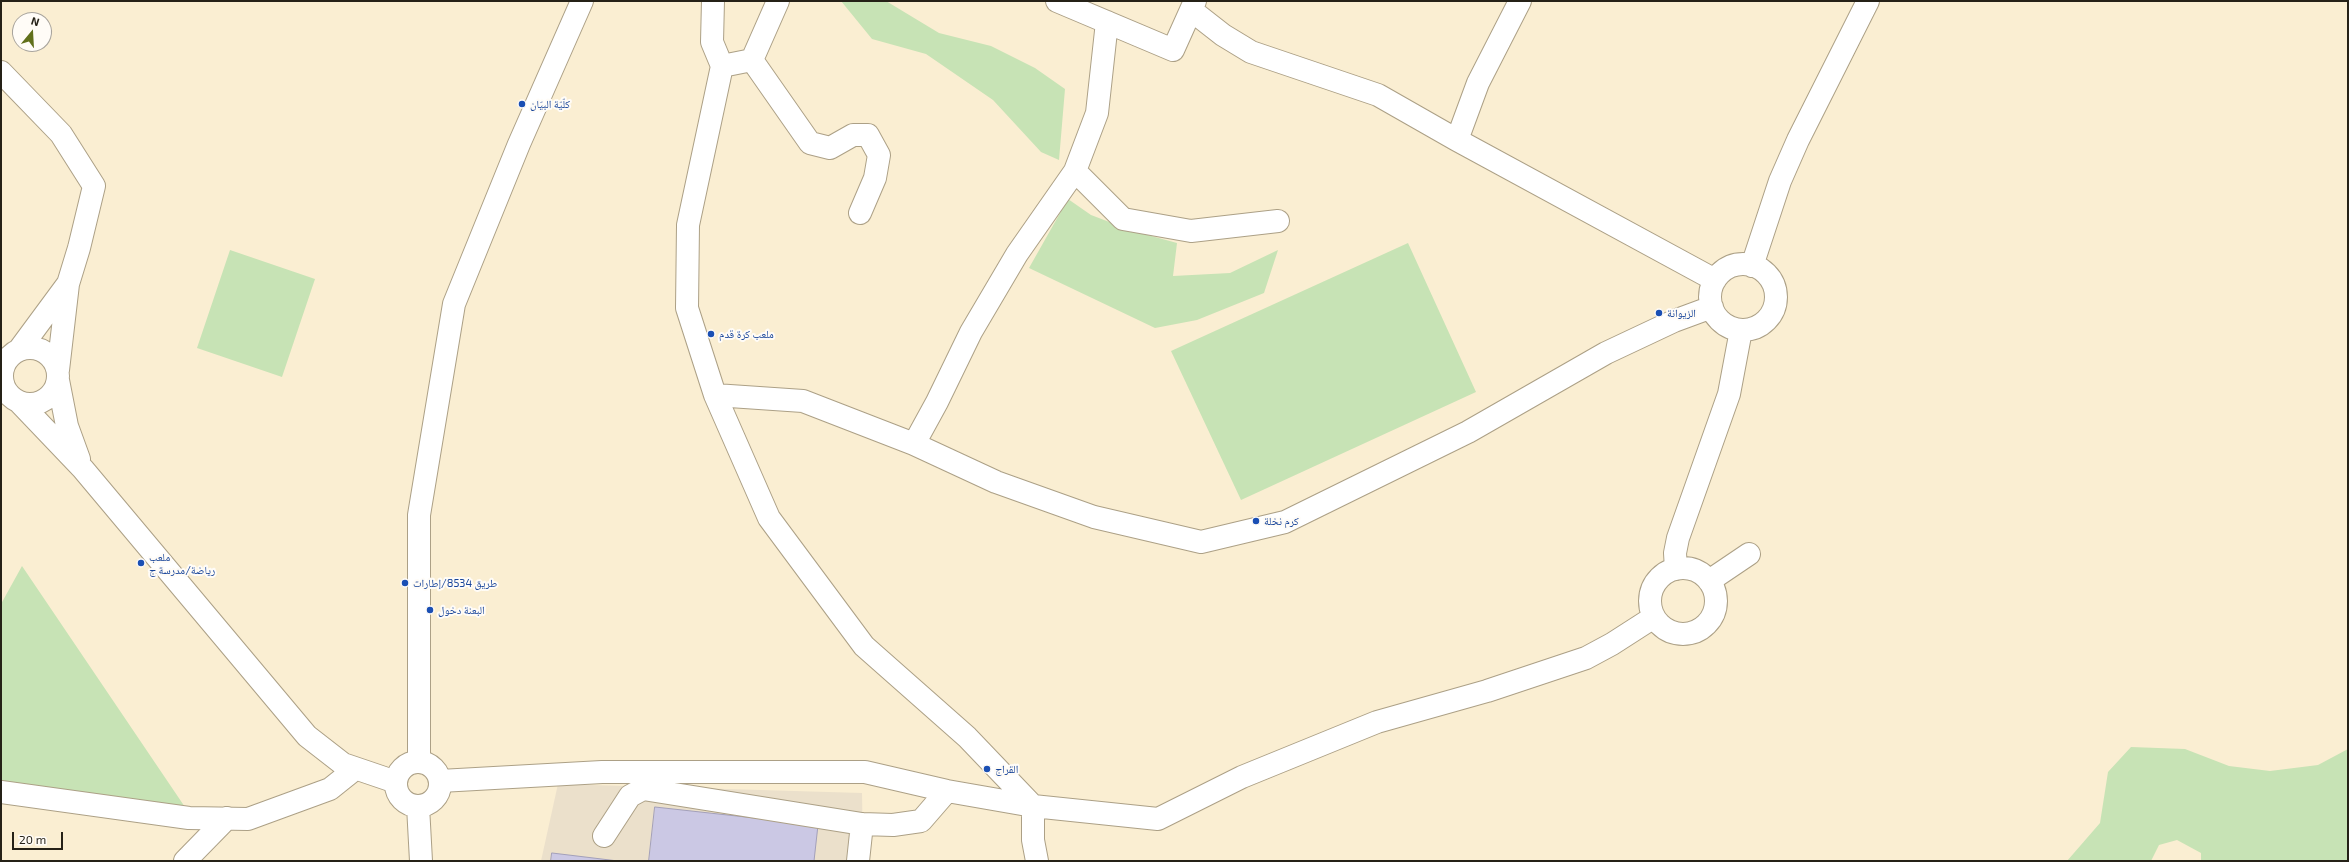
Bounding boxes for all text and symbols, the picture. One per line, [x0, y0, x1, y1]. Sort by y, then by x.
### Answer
north arrow [12, 12, 52, 52]
text: N [30, 14, 41, 28]
place label: كلّيّة البيّان [530, 97, 570, 111]
marker: كلّيّة البيّان [517, 99, 527, 109]
place label: الزيوانة [1667, 306, 1696, 320]
marker: الزيوانة [1654, 308, 1664, 318]
place label: ملعب كرة قدم [719, 327, 774, 341]
marker: ملعب كرة قدم [706, 329, 716, 339]
place label: كرم نخلة [1264, 514, 1299, 528]
marker: كرم نخلة [1251, 516, 1261, 526]
place label: ملعب رياضة/مدرسة ج [149, 550, 215, 576]
marker: ملعب رياضة/مدرسة ج [136, 558, 146, 568]
place label: طريق 8534/إطارات [413, 576, 497, 590]
marker: طريق 8534/إطارات [400, 578, 410, 588]
place label: البعنة دخول [438, 603, 485, 617]
marker: البعنة دخول [425, 605, 435, 615]
place label: القراج [995, 762, 1018, 776]
marker: القراج [982, 764, 992, 774]
scale bar [14, 824, 65, 850]
text: 20 m [19, 832, 46, 846]

